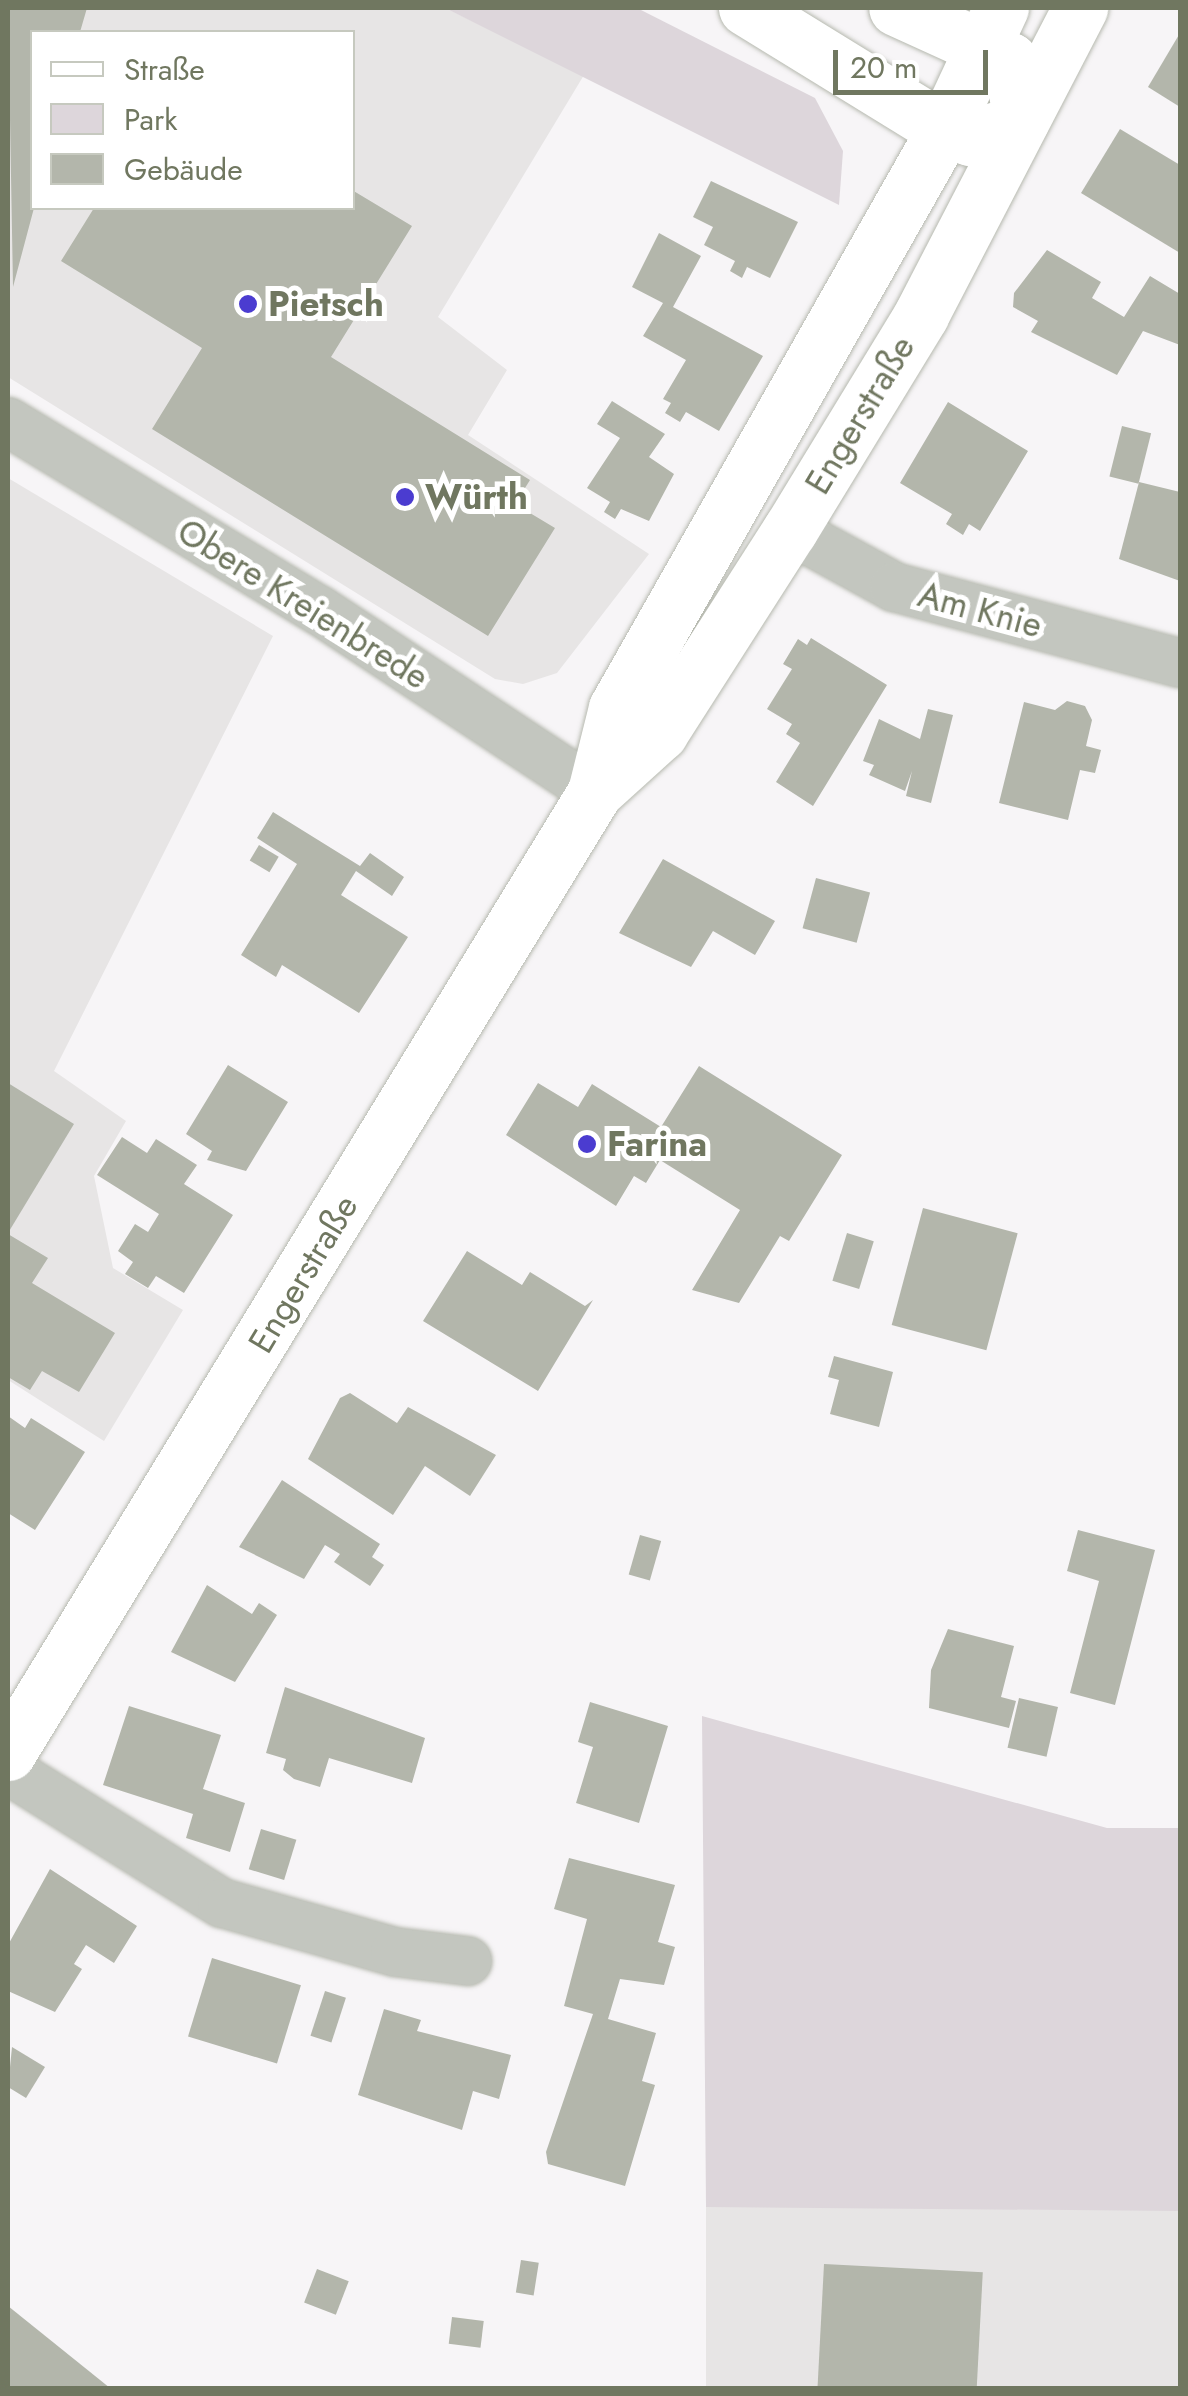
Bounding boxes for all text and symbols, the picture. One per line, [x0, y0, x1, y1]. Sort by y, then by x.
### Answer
legend [30, 30, 355, 210]
scale bar [838, 30, 993, 92]
text: 20 m [850, 46, 917, 89]
text: Straße [124, 48, 205, 91]
text: Park [124, 98, 177, 141]
text: Gebäude [124, 148, 243, 191]
place label: Pietsch [268, 283, 384, 325]
marker: Pietsch [237, 293, 259, 315]
street label: Engerstraße [796, 328, 924, 502]
place label: Würth [425, 476, 528, 518]
marker: Würth [394, 486, 416, 508]
street label: Obere Kreienbrede [170, 510, 436, 698]
street label: Am Knie [914, 573, 1046, 647]
place label: Farina [607, 1123, 707, 1165]
marker: Farina [576, 1133, 598, 1155]
street label: Engerstraße [239, 1187, 367, 1361]

